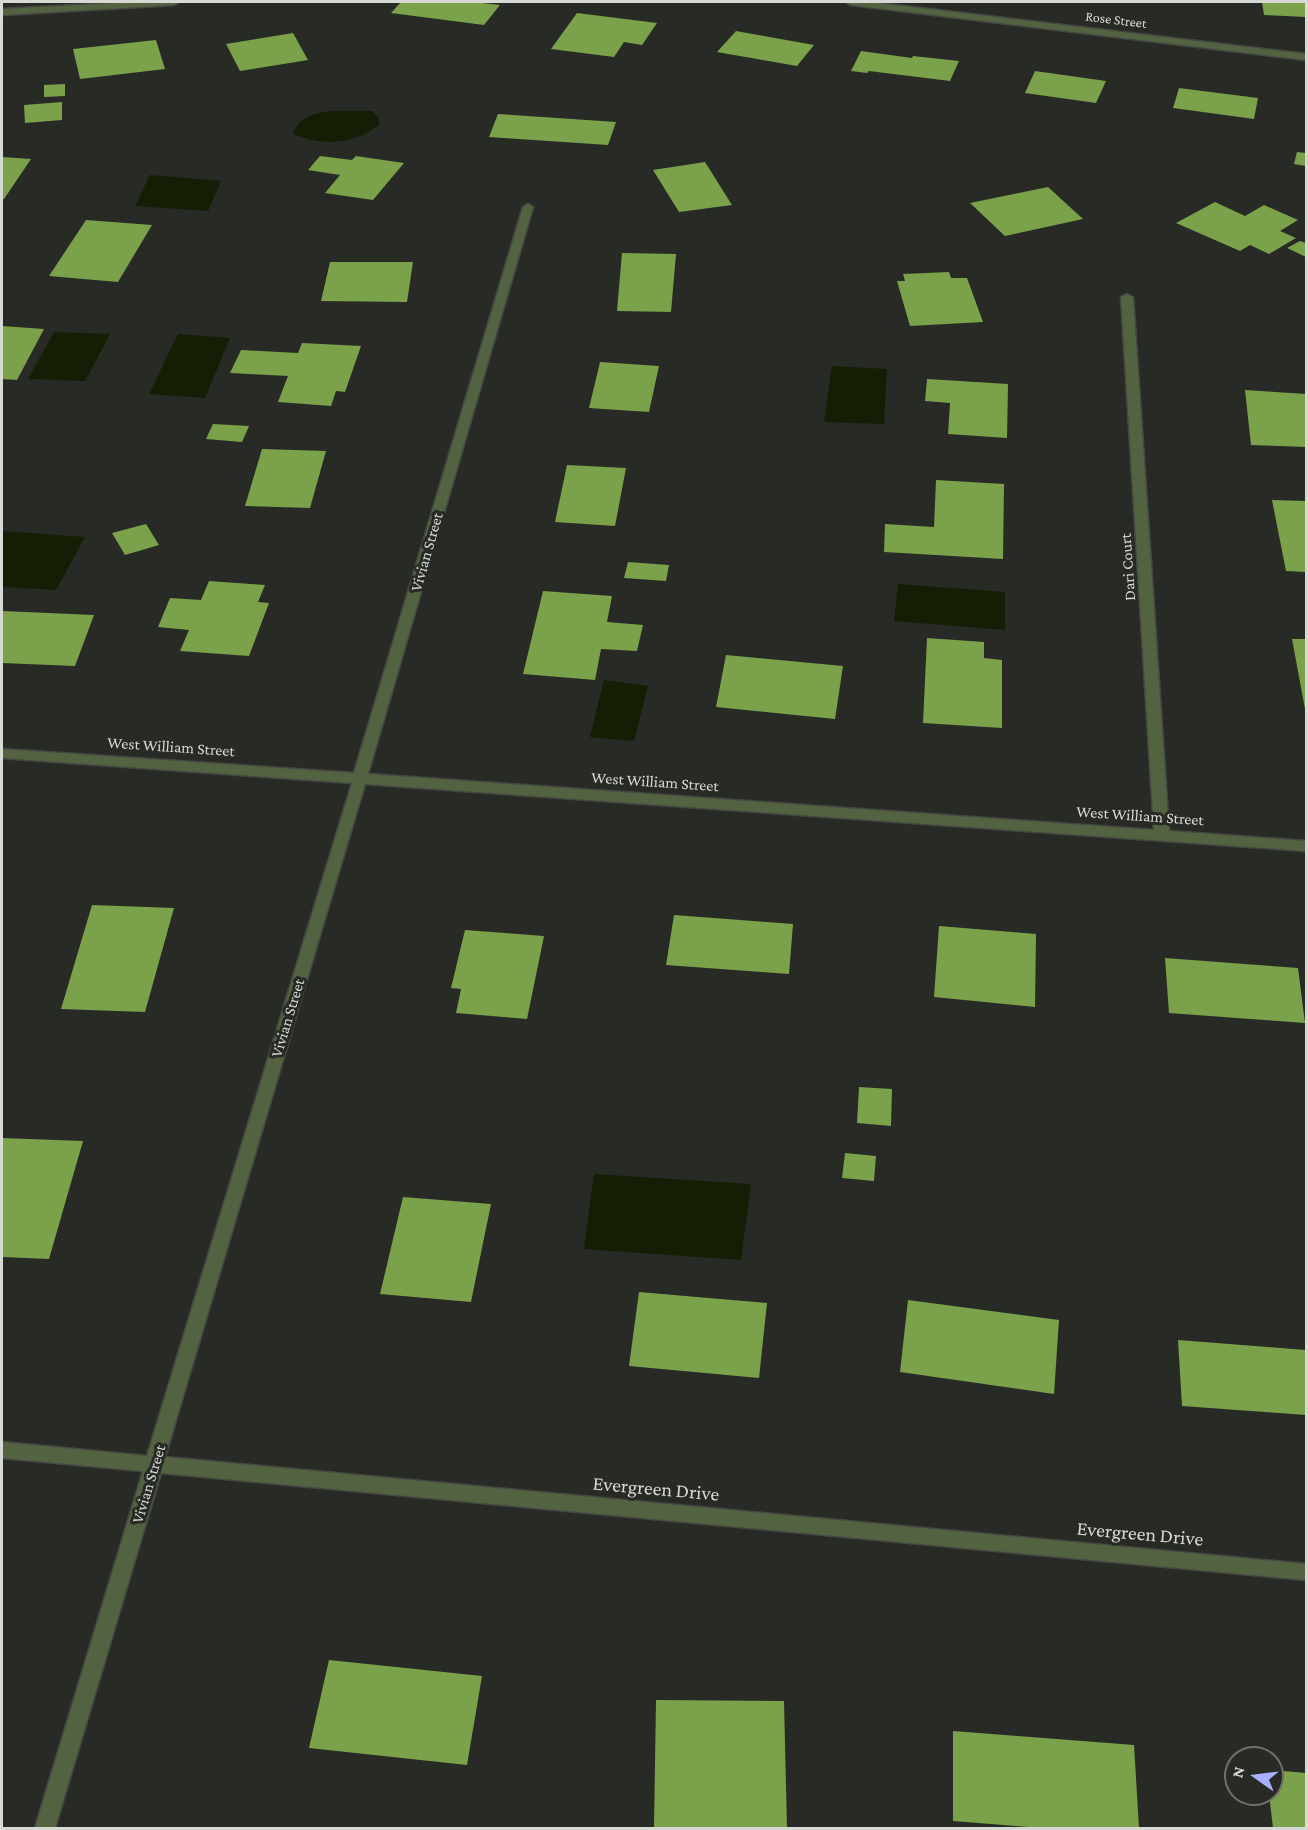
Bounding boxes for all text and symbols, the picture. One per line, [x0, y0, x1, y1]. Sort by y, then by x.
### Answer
street label: Rose Street [1084, 8, 1148, 32]
street label: Vivian Street [407, 510, 447, 594]
street label: Dari Court [1116, 533, 1140, 601]
street label: West William Street [107, 733, 235, 761]
street label: West William Street [591, 768, 719, 796]
street label: West William Street [1076, 802, 1204, 830]
street label: Vivian Street [267, 976, 309, 1060]
street label: Vivian Street [128, 1442, 170, 1526]
street label: Evergreen Drive [592, 1472, 720, 1506]
street label: Evergreen Drive [1076, 1517, 1204, 1551]
north arrow [1224, 1746, 1284, 1806]
text: N [1228, 1765, 1248, 1779]

